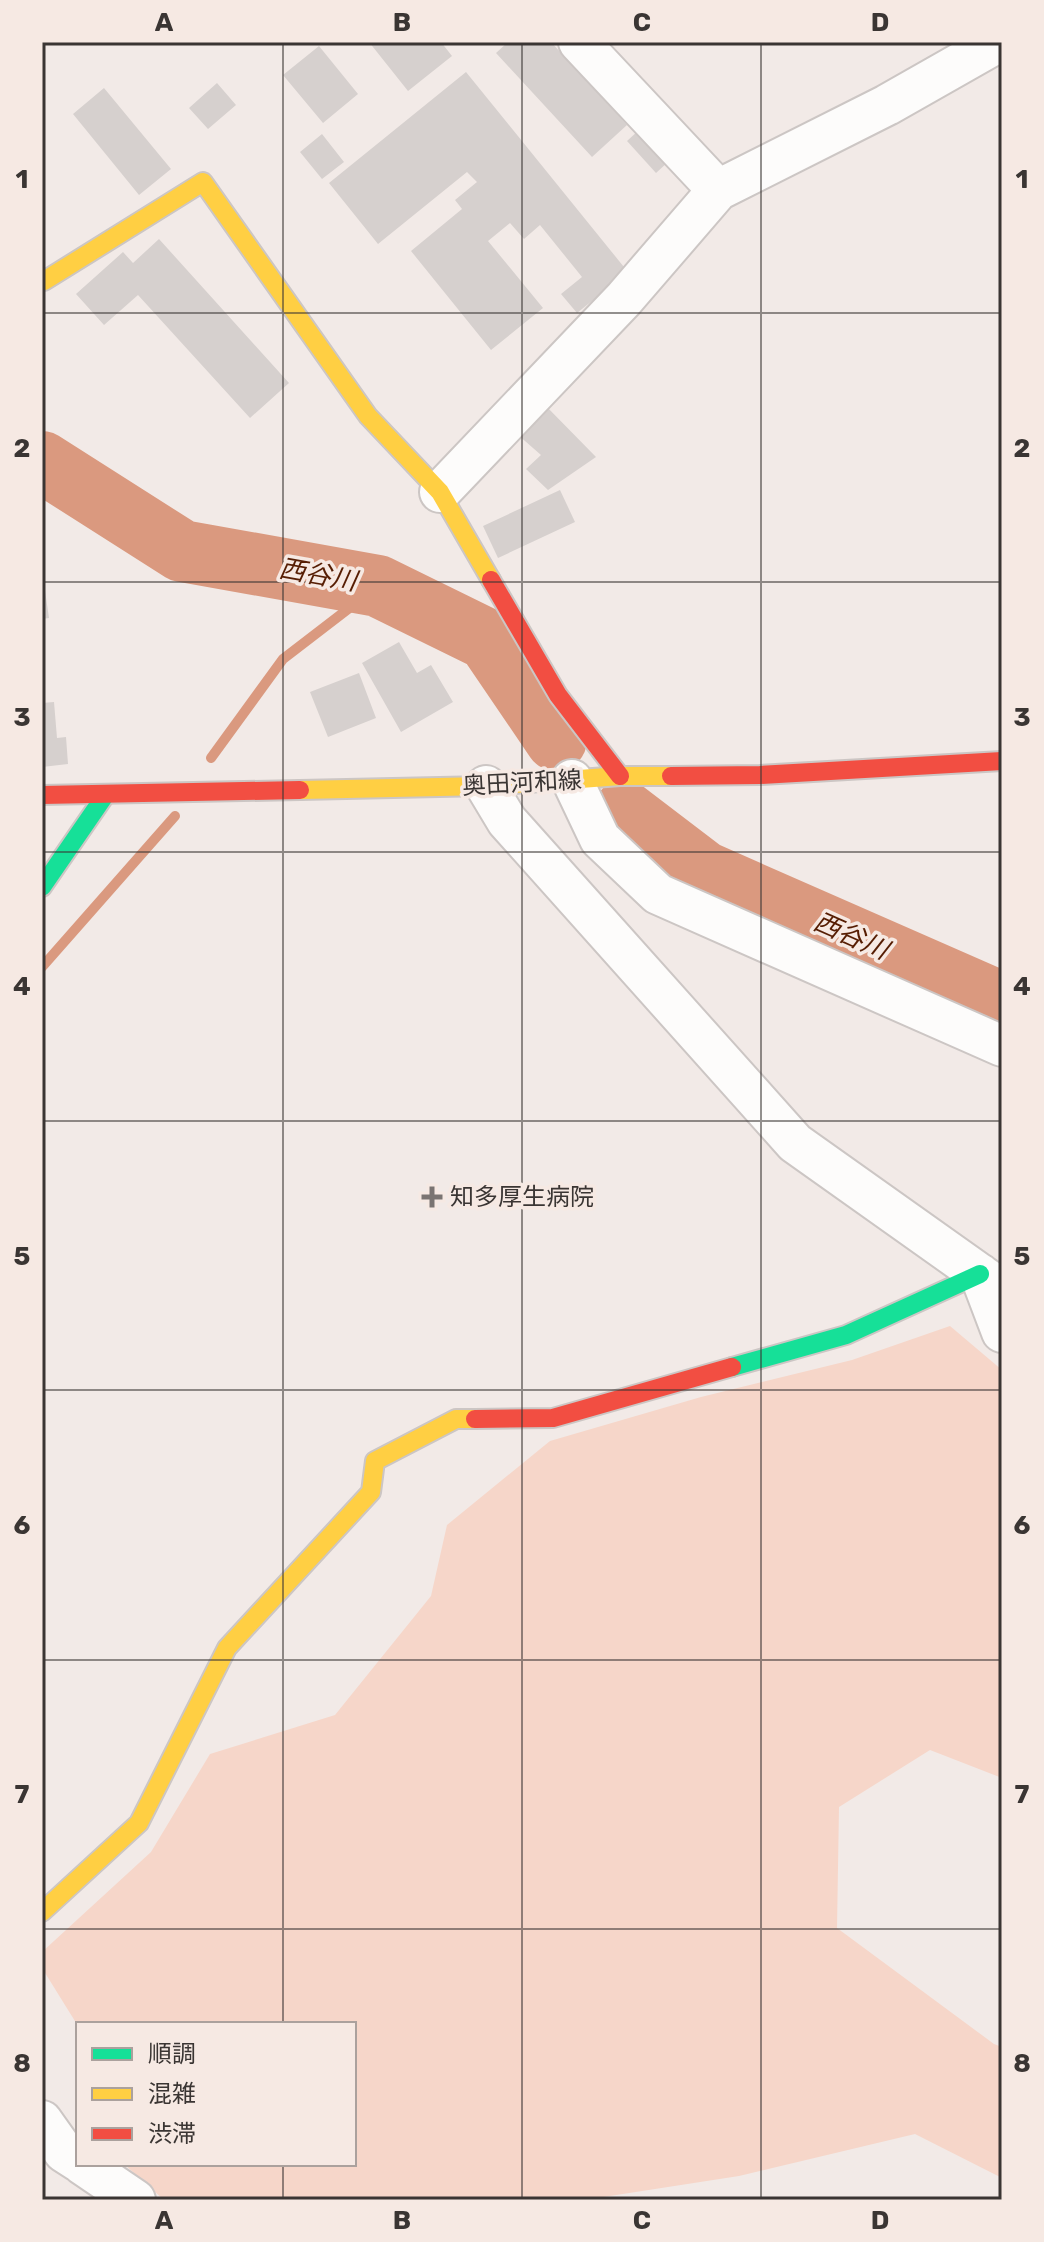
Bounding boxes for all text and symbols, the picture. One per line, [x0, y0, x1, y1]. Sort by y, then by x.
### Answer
text: A [155, 7, 174, 38]
text: B [393, 7, 411, 38]
text: C [633, 7, 651, 38]
text: D [871, 7, 889, 38]
text: 1 [16, 164, 28, 195]
text: 1 [1016, 164, 1028, 195]
text: 2 [14, 433, 30, 464]
text: 2 [1014, 433, 1030, 464]
water label: 西谷川 [277, 553, 362, 598]
text: 3 [13, 702, 31, 733]
text: 3 [1013, 702, 1031, 733]
street label: 奥田河和線 [461, 766, 583, 800]
water label: 西谷川 [809, 906, 896, 967]
text: 4 [13, 971, 31, 1002]
text: 4 [1013, 971, 1031, 1002]
place label: 知多厚生病院 [450, 1183, 594, 1211]
marker: 知多厚生病院 [421, 1186, 443, 1208]
text: 5 [14, 1241, 30, 1272]
text: 5 [1014, 1241, 1030, 1272]
text: 6 [14, 1510, 31, 1541]
text: 6 [1014, 1510, 1031, 1541]
text: 7 [15, 1779, 30, 1810]
text: 7 [1015, 1779, 1030, 1810]
legend [76, 2022, 356, 2166]
text: 順調 [148, 2040, 196, 2068]
text: 8 [13, 2048, 31, 2079]
text: 8 [1013, 2048, 1031, 2079]
text: 混雑 [148, 2080, 196, 2108]
text: 渋滞 [148, 2120, 196, 2148]
text: A [155, 2205, 174, 2236]
text: B [393, 2205, 411, 2236]
text: C [633, 2205, 651, 2236]
text: D [871, 2205, 889, 2236]

